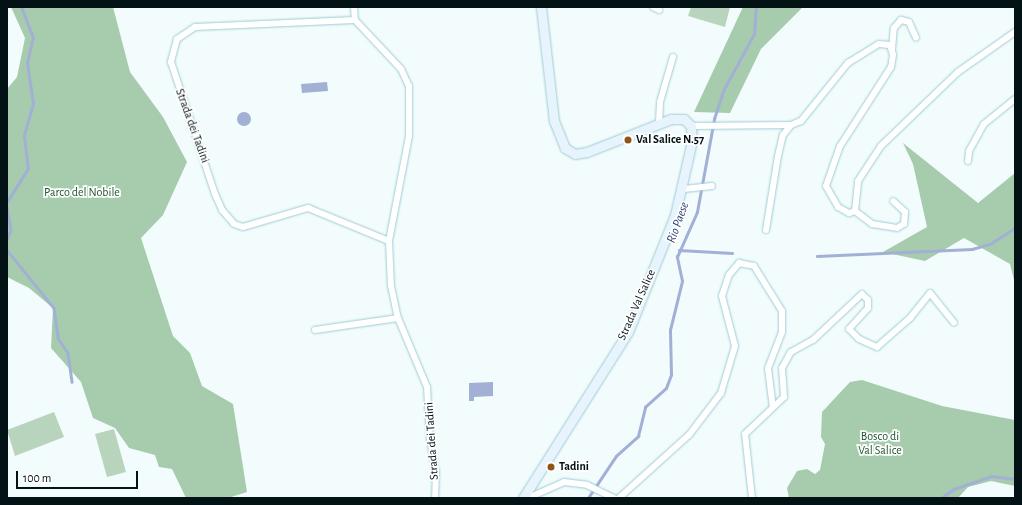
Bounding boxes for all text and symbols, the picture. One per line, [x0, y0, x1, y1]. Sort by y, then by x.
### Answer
street label: Strada dei Tadini [172, 87, 212, 165]
place label: Val Salice N.57 [636, 133, 704, 147]
marker: Val Salice N.57 [623, 135, 633, 145]
park label: Parco del Nobile [44, 186, 120, 200]
water label: Rio Paese [664, 200, 694, 246]
street label: Strada Val Salice [615, 267, 659, 343]
street label: Strada dei Tadini [422, 402, 442, 480]
park label: Bosco di Val Salice [858, 430, 902, 458]
place label: Tadini [559, 460, 589, 474]
marker: Tadini [546, 462, 556, 472]
scale bar [18, 463, 140, 489]
text: 100 m [23, 472, 51, 484]

